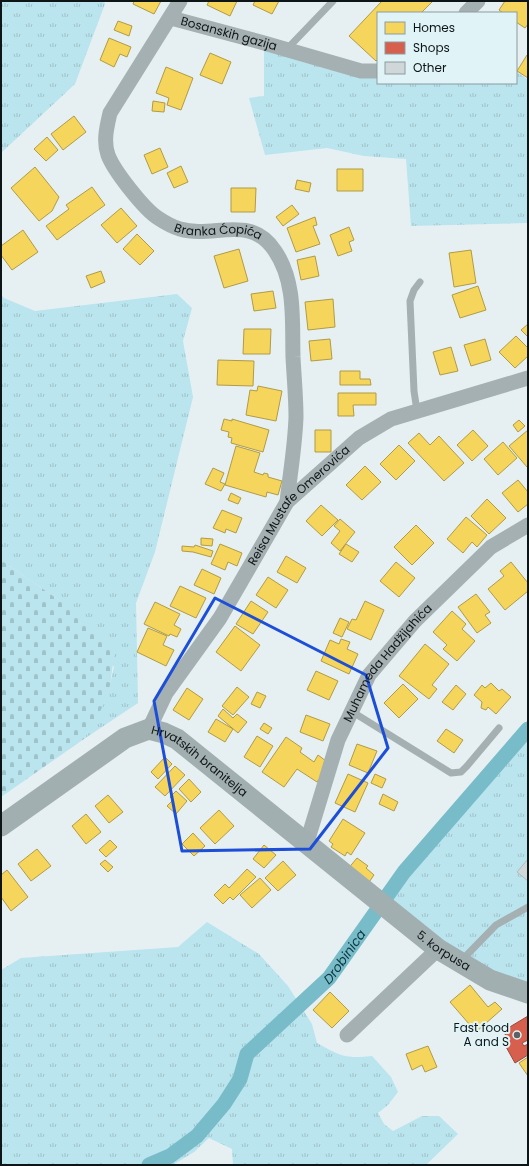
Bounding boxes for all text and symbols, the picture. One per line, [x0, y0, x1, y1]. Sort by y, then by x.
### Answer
street label: Bosanskih gazija [179, 12, 279, 54]
legend [377, 12, 517, 84]
text: Homes [413, 19, 455, 36]
text: Shops [413, 39, 450, 56]
text: Other [413, 59, 447, 76]
street label: Branka Ćopića [172, 219, 266, 243]
street label: Reisa Mustafe Omerovića [243, 441, 353, 568]
street label: Muhameda Hadžijahića [339, 600, 436, 725]
street label: Hrvatskih branitelja [149, 721, 251, 801]
water label: Drobinica [319, 926, 371, 989]
street label: 5. korpusa [413, 926, 474, 975]
place label: Fast food A and S [454, 1019, 509, 1050]
marker: Fast food A and S [512, 1030, 522, 1040]

